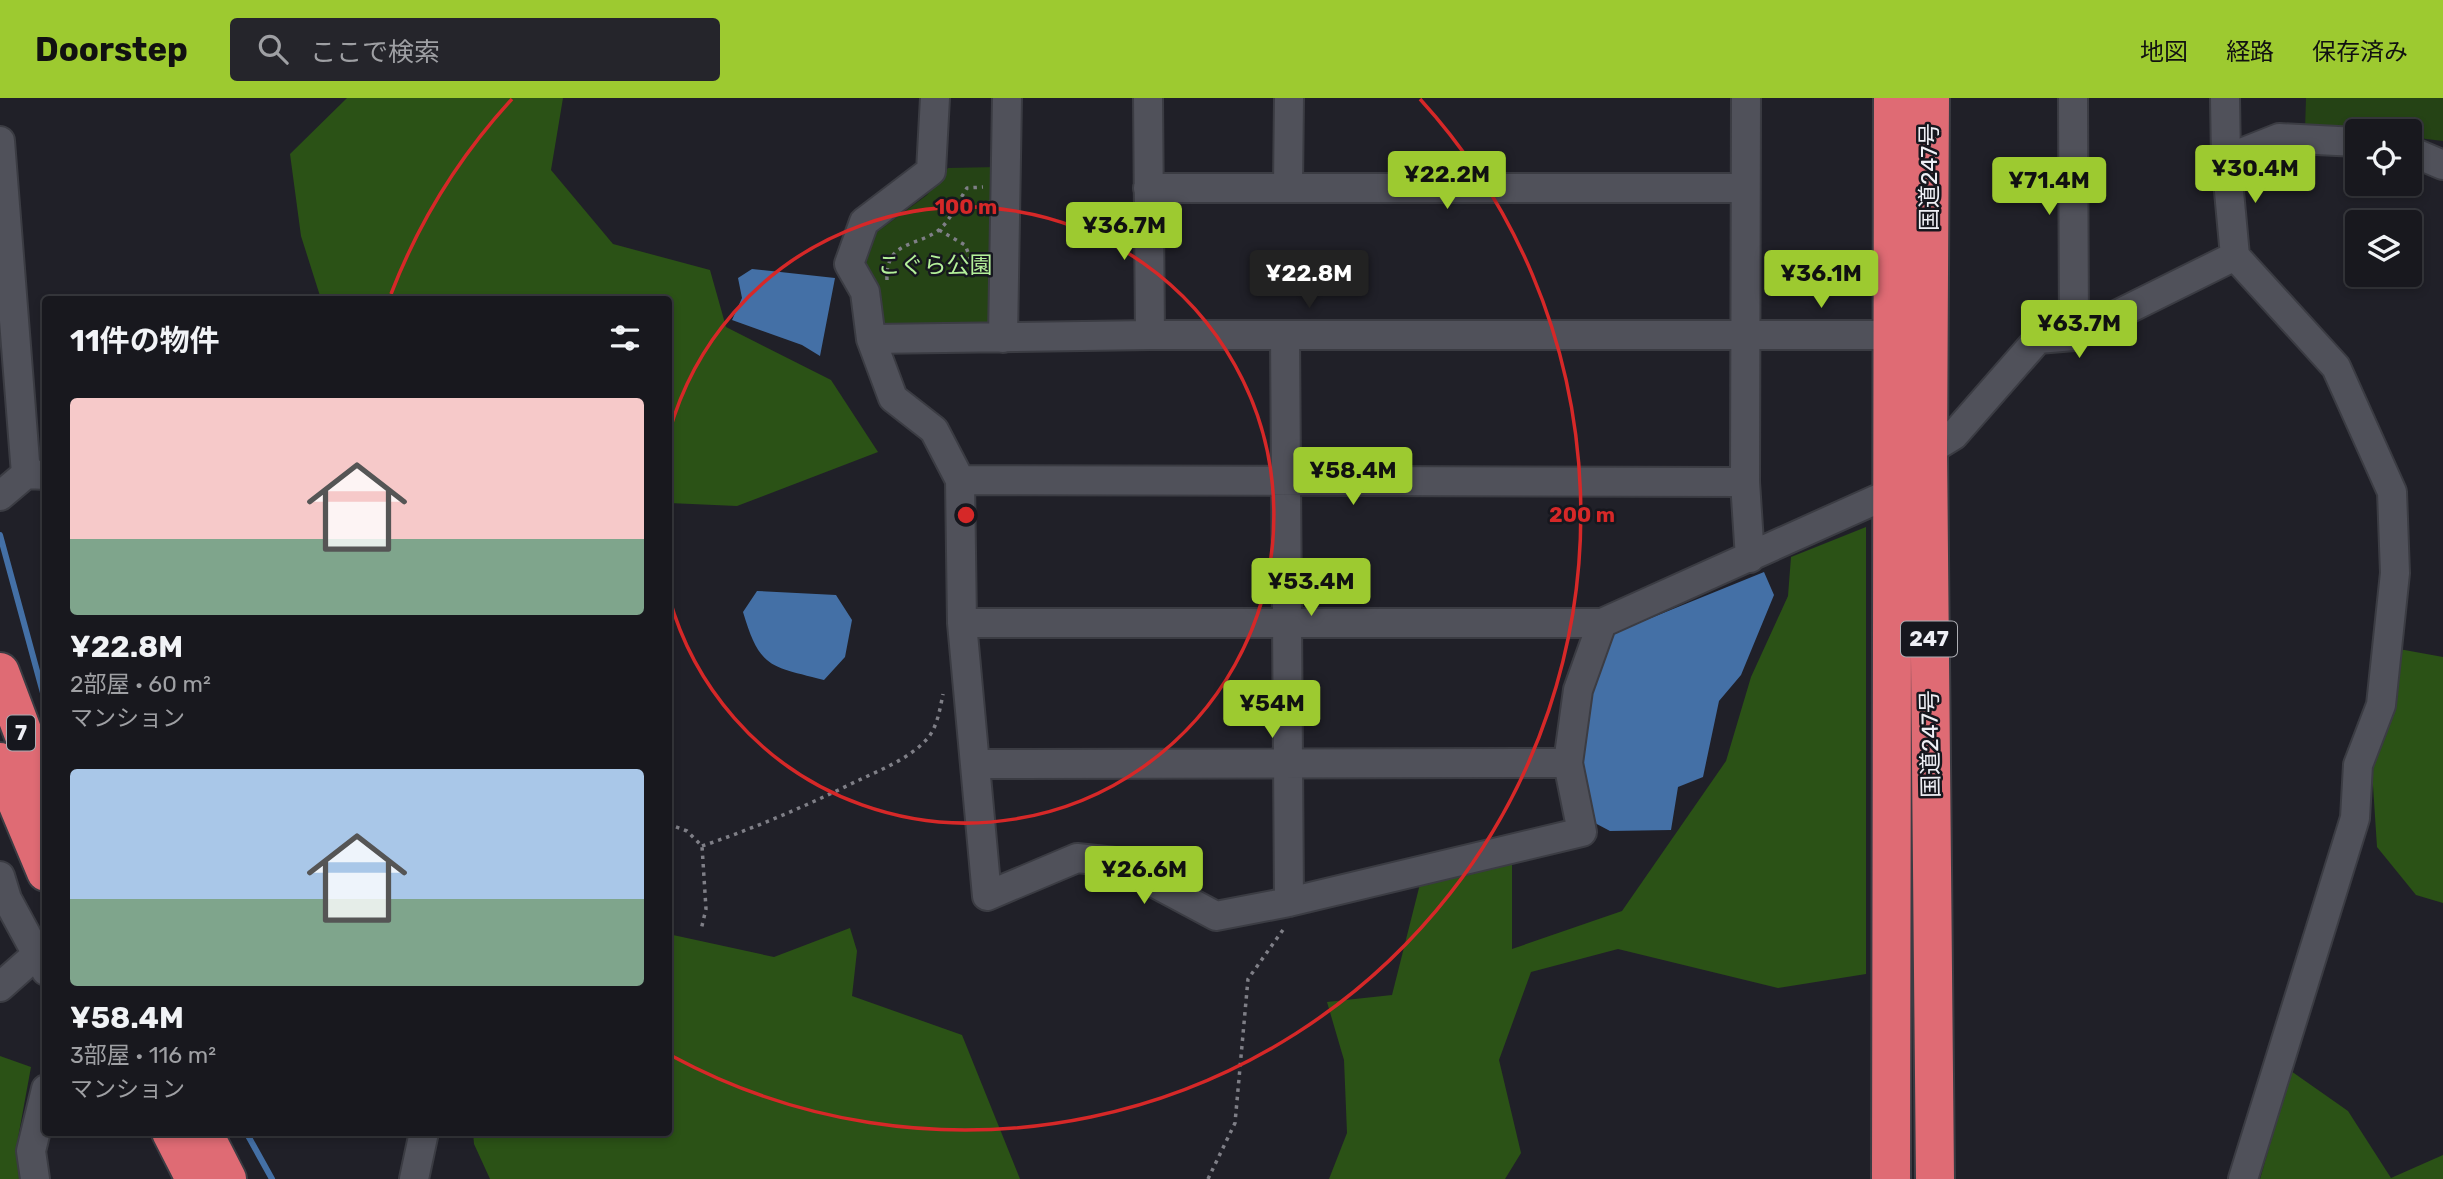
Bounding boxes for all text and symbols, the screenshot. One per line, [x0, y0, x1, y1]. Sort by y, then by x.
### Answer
search box [230, 18, 720, 81]
text: Doorstep [35, 30, 188, 69]
icon: search [254, 30, 292, 68]
text: ここで検索 [310, 37, 440, 68]
text: 地図 [2140, 38, 2188, 66]
text: 経路 [2226, 38, 2274, 66]
text: 保存済み [2312, 38, 2408, 66]
map controls [2345, 119, 2422, 287]
button: locate [2345, 119, 2422, 196]
street label: 国道247号 [1915, 123, 1943, 231]
pin: ¥30.4M [2198, 146, 2312, 205]
pin: ¥22.2M [1390, 152, 1504, 211]
text: ¥30.4M [2211, 154, 2299, 182]
pin: ¥71.4M [1992, 158, 2106, 217]
text: ¥22.2M [1404, 160, 1490, 188]
text: ¥71.4M [2008, 166, 2090, 194]
text: 100 m [935, 194, 997, 219]
pin: ¥36.7M [1067, 202, 1181, 262]
button: layers [2345, 210, 2422, 287]
text: ¥36.7M [1082, 211, 1166, 239]
pin: ¥22.8M [1252, 250, 1366, 310]
pin: ¥36.1M [1764, 250, 1878, 310]
park label: こぐら公園 [878, 251, 993, 279]
text: ¥22.8M [1266, 259, 1352, 287]
text: ¥36.1M [1780, 259, 1862, 287]
pin: ¥63.7M [2022, 300, 2136, 360]
text: ¥63.7M [2037, 309, 2121, 337]
icon: filters [606, 319, 644, 357]
text: 11件の物件 [70, 323, 220, 359]
icon: home [294, 444, 420, 570]
pin: ¥58.4M [1296, 448, 1410, 507]
text: ¥58.4M [1309, 456, 1397, 484]
text: 200 m [1549, 502, 1615, 527]
centre of rings [954, 503, 978, 527]
pin: ¥53.4M [1254, 559, 1368, 618]
text: ¥53.4M [1268, 567, 1354, 595]
road number: 247 [1901, 622, 1957, 656]
text: ¥22.8M [70, 629, 183, 665]
text: 2部屋 · 60 m² [70, 670, 211, 698]
pin: ¥54M [1231, 680, 1313, 740]
text: ¥54M [1239, 689, 1305, 717]
street label: 国道247号 [1915, 690, 1945, 798]
text: マンション [70, 704, 185, 732]
road number: 7 [7, 716, 35, 750]
icon: home [294, 815, 420, 941]
pin: ¥26.6M [1087, 846, 1201, 906]
text: ¥26.6M [1101, 855, 1187, 883]
text: ¥58.4M [70, 1000, 184, 1036]
text: 3部屋 · 116 m² [70, 1041, 216, 1069]
text: マンション [70, 1075, 185, 1103]

